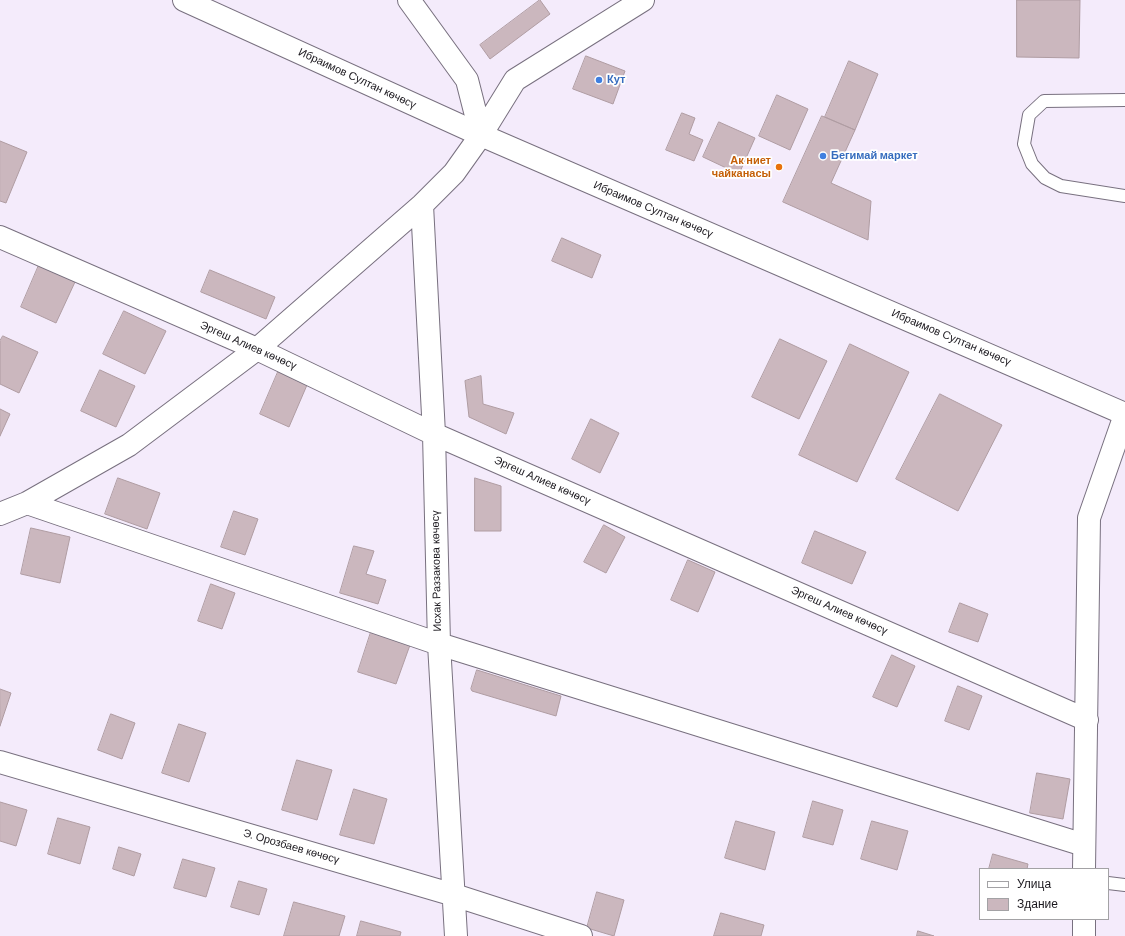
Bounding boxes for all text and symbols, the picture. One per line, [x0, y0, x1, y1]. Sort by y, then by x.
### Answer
street label: Ибраимов Султан көчөсү [296, 46, 418, 112]
place label: Кут [607, 73, 625, 87]
marker: Кут [594, 75, 604, 85]
place label: Бегимай маркет [831, 149, 918, 163]
marker: Бегимай маркет [818, 151, 828, 161]
place label: Ак ниет чайканасы [712, 154, 771, 180]
marker: Ак ниет чайканасы [774, 162, 784, 172]
street label: Ибраимов Султан көчөсү [591, 179, 715, 241]
street label: Ибраимов Султан көчөсү [889, 307, 1013, 369]
street label: Эргеш Алиев көчөсү [198, 319, 298, 373]
street label: Эргеш Алиев көчөсү [492, 454, 592, 508]
street label: Исхак Раззакова көчөсү [429, 510, 445, 632]
street label: Эргеш Алиев көчөсү [789, 584, 889, 638]
street label: Э. Орозбаев көчөсү [241, 827, 341, 867]
legend [979, 868, 1109, 920]
text: Улица [1017, 876, 1051, 892]
text: Здание [1017, 896, 1058, 912]

